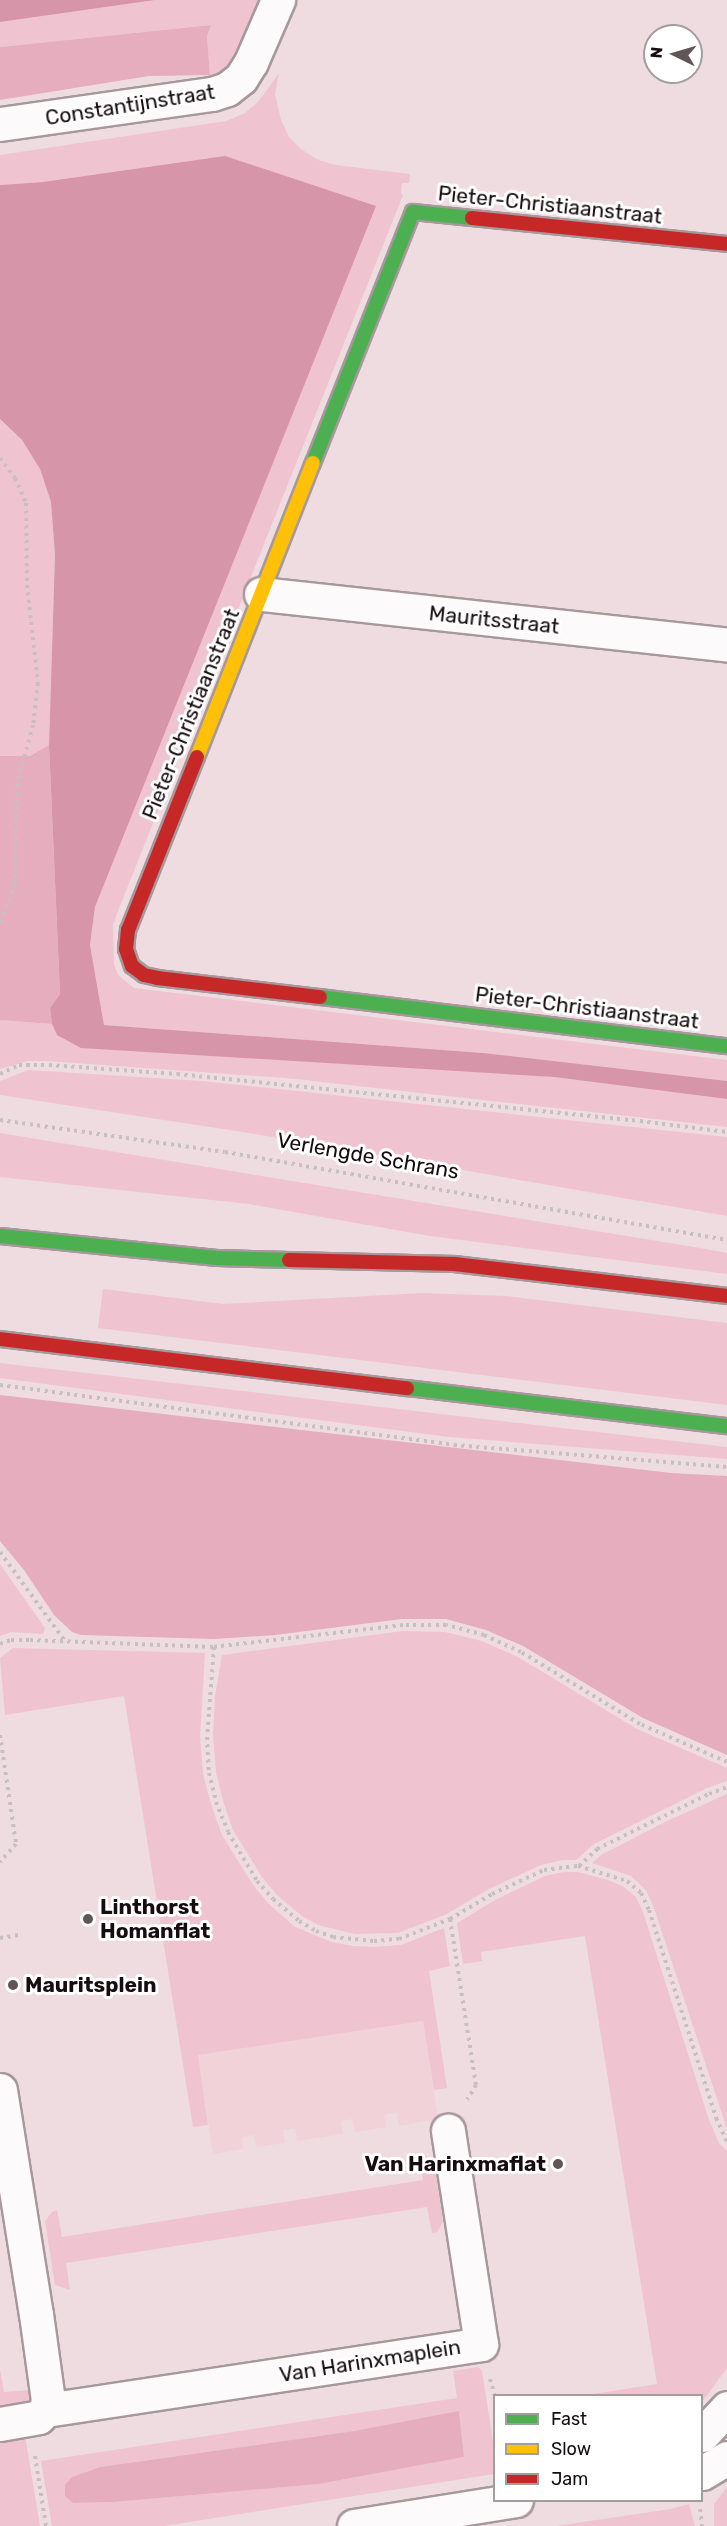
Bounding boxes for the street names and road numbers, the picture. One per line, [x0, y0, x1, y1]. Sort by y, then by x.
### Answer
street label: Constantijnstraat [43, 79, 217, 131]
street label: Pieter-Christiaanstraat [437, 181, 663, 229]
street label: Mauritsstraat [428, 601, 560, 639]
street label: Pieter-Christiaanstraat [137, 605, 245, 823]
street label: Pieter-Christiaanstraat [474, 982, 700, 1034]
street label: Verlengde Schrans [275, 1128, 461, 1184]
street label: Van Harinxmaplein [278, 2334, 462, 2388]

